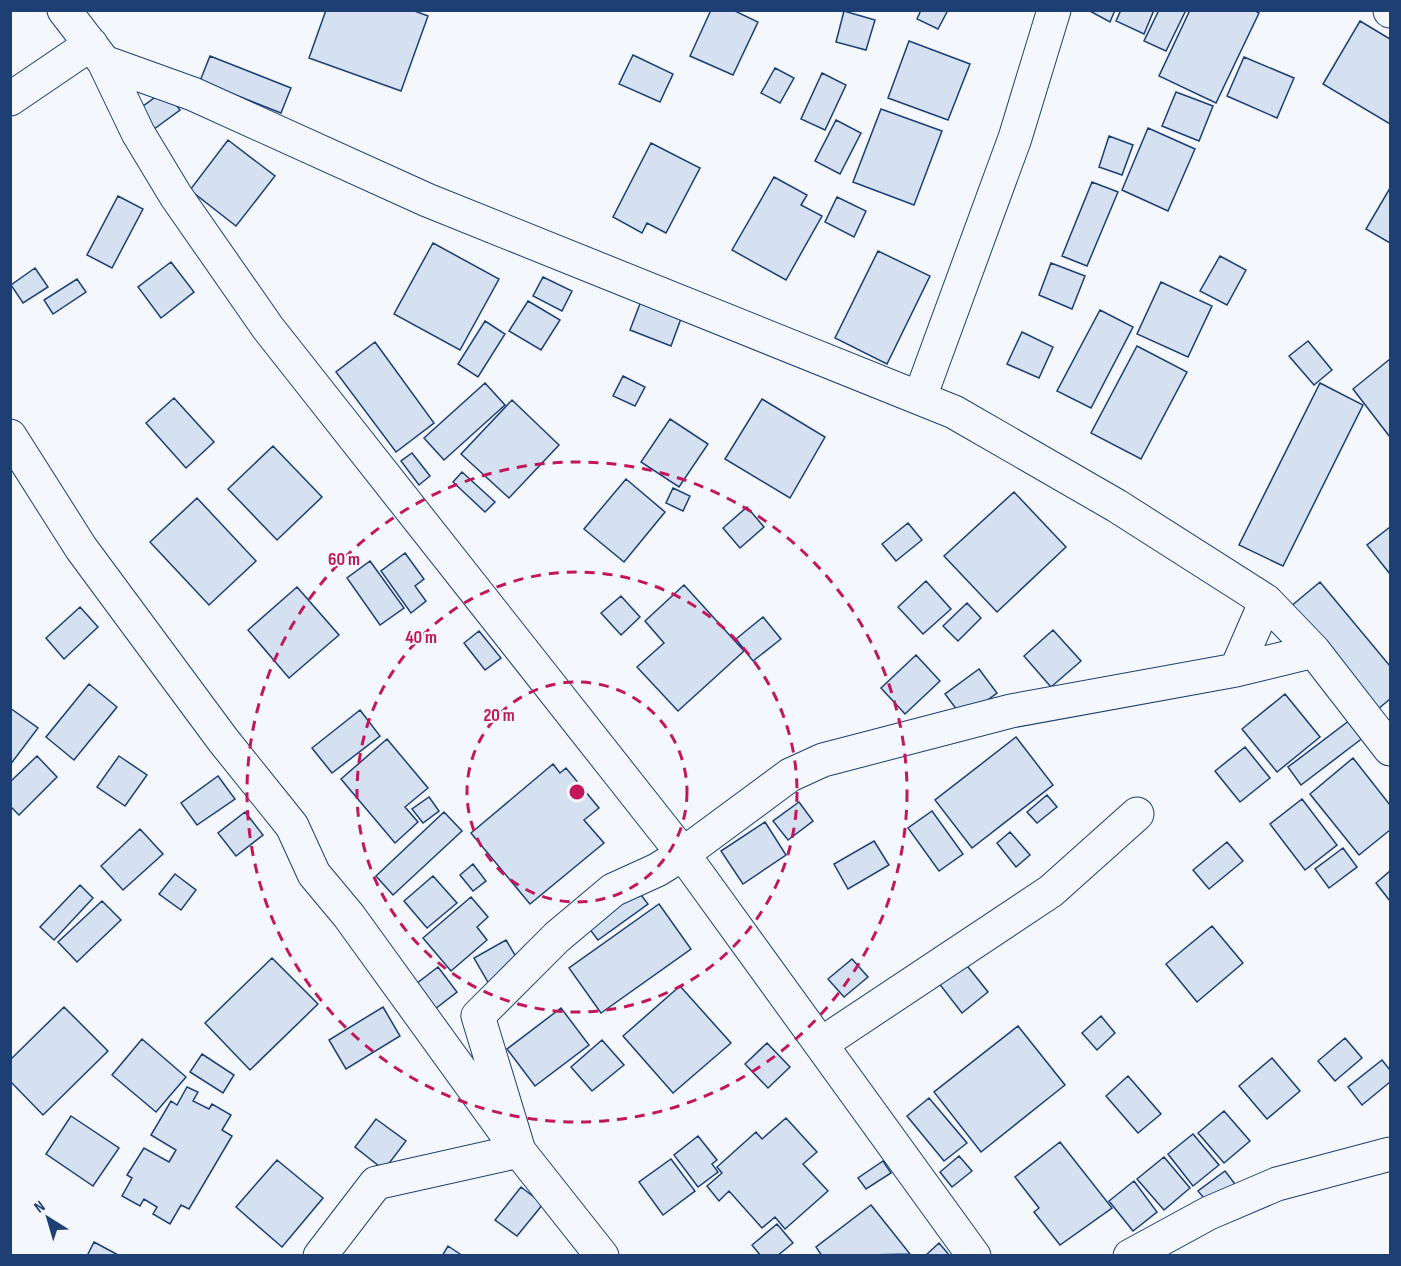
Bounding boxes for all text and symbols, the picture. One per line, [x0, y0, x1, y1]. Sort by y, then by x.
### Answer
text: 60 m [328, 549, 360, 570]
text: 40 m [405, 627, 437, 648]
text: 20 m [483, 705, 515, 726]
centre of rings [567, 782, 587, 802]
north arrow [18, 1188, 78, 1248]
text: N [31, 1197, 49, 1217]

